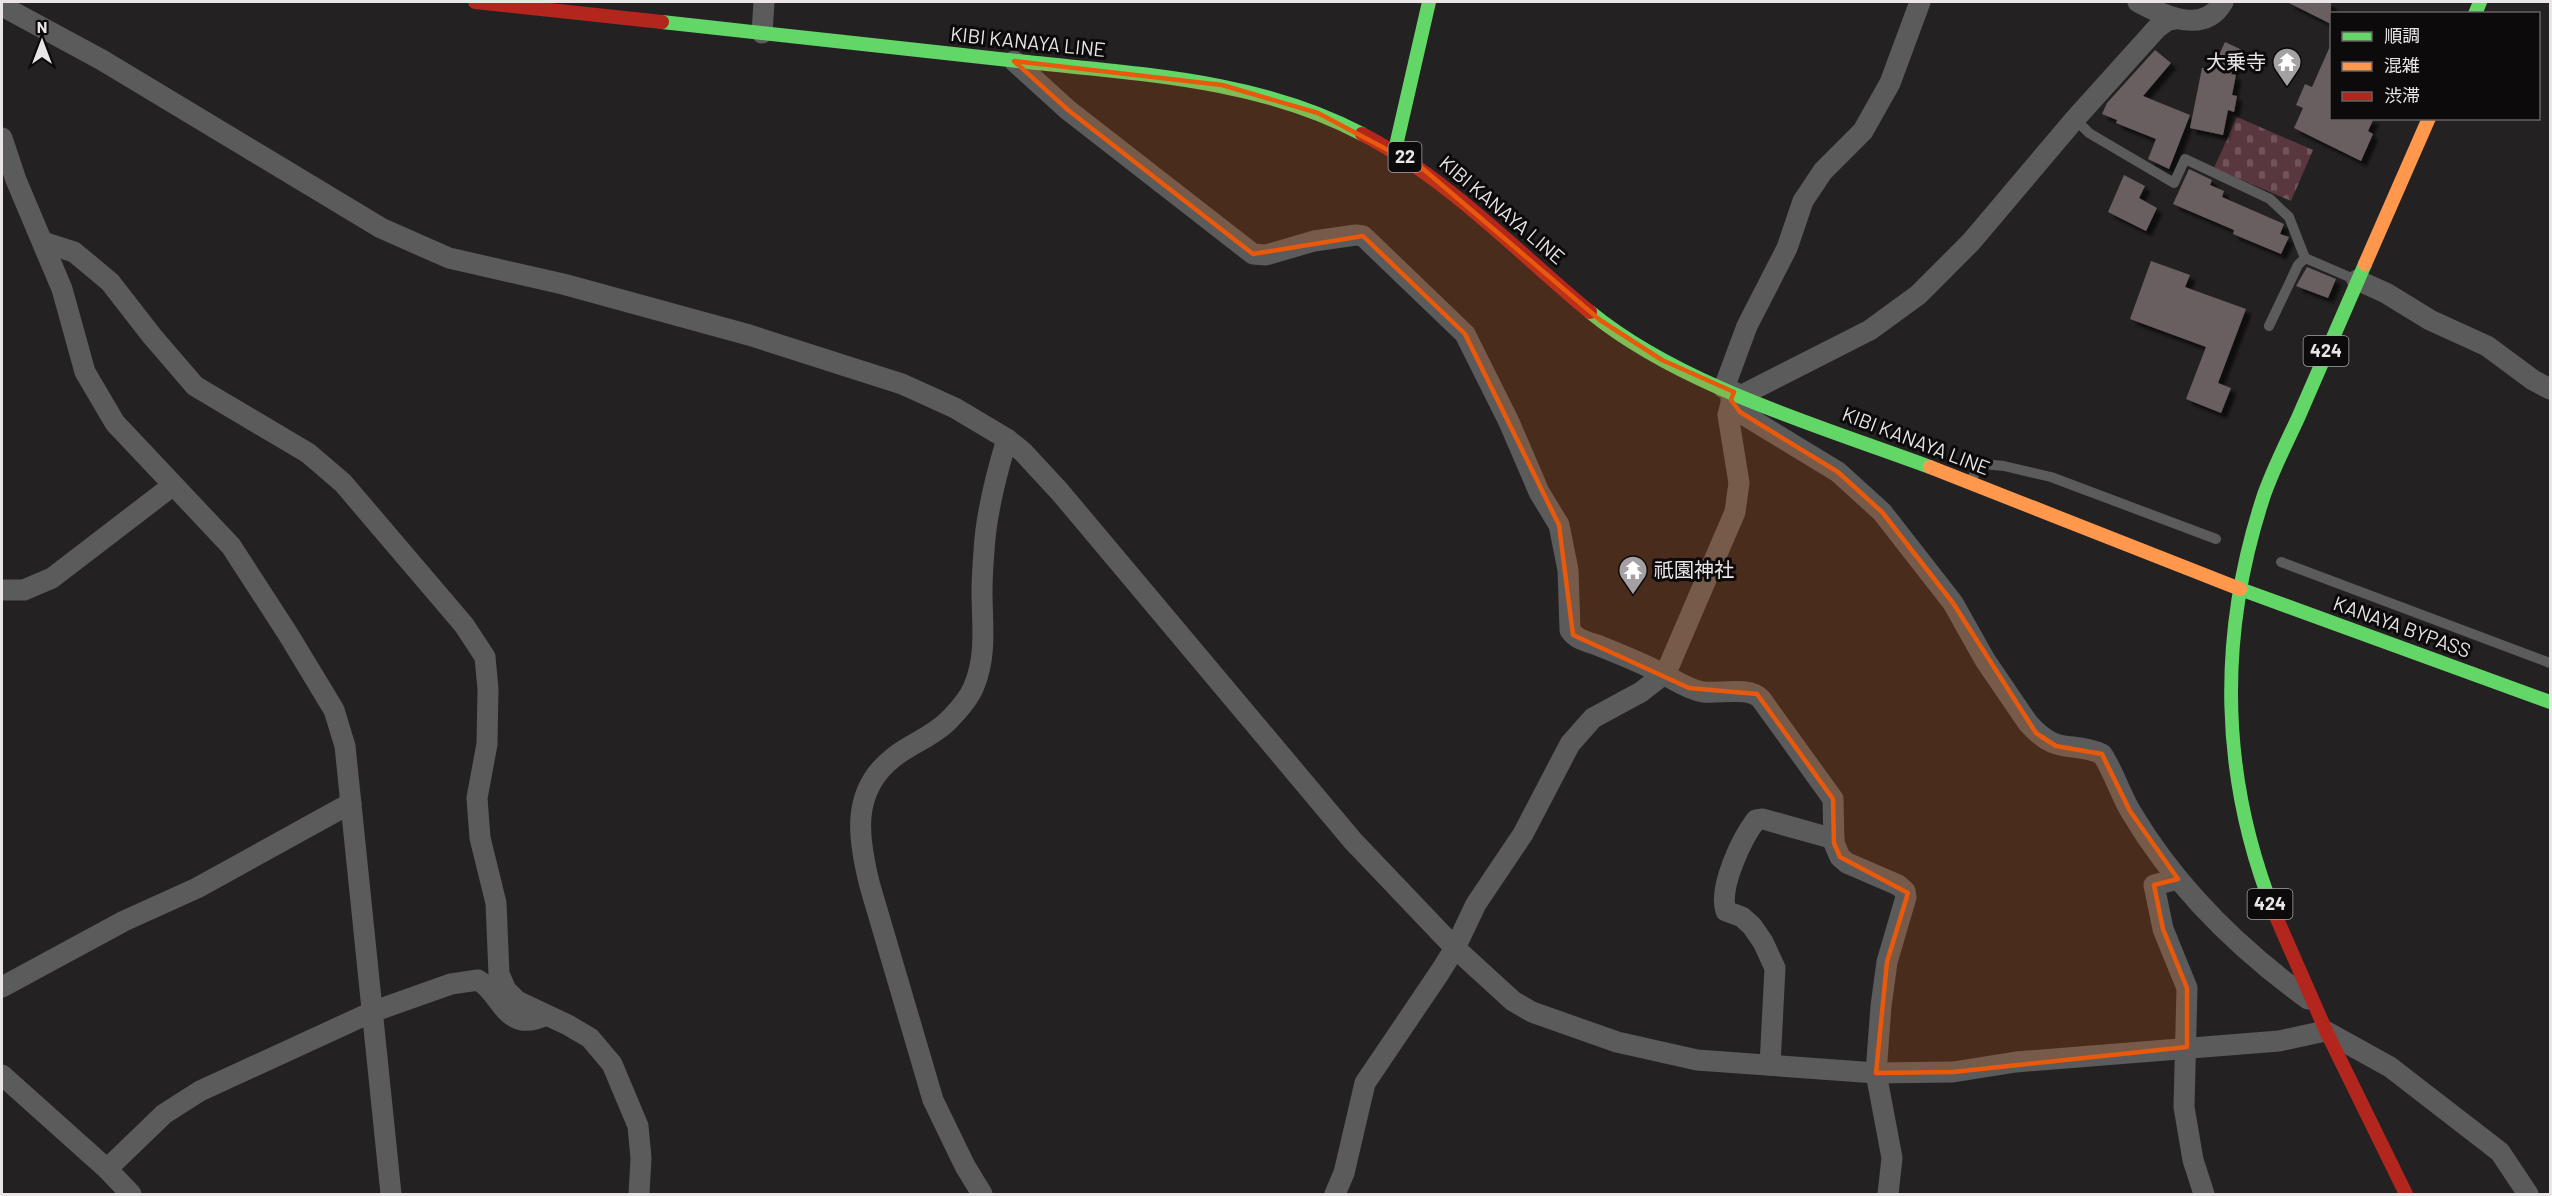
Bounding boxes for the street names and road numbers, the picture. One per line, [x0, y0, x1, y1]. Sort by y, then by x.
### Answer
street label: KIBI KANAYA LINE [949, 21, 1107, 61]
road number: 22 [1388, 142, 1422, 172]
street label: KIBI KANAYA LINE [1435, 150, 1570, 269]
road number: 424 [2304, 336, 2348, 366]
street label: KIBI KANAYA LINE [1839, 401, 1993, 479]
street label: KANAYA BYPASS [2330, 590, 2474, 662]
road number: 424 [2248, 889, 2292, 919]

